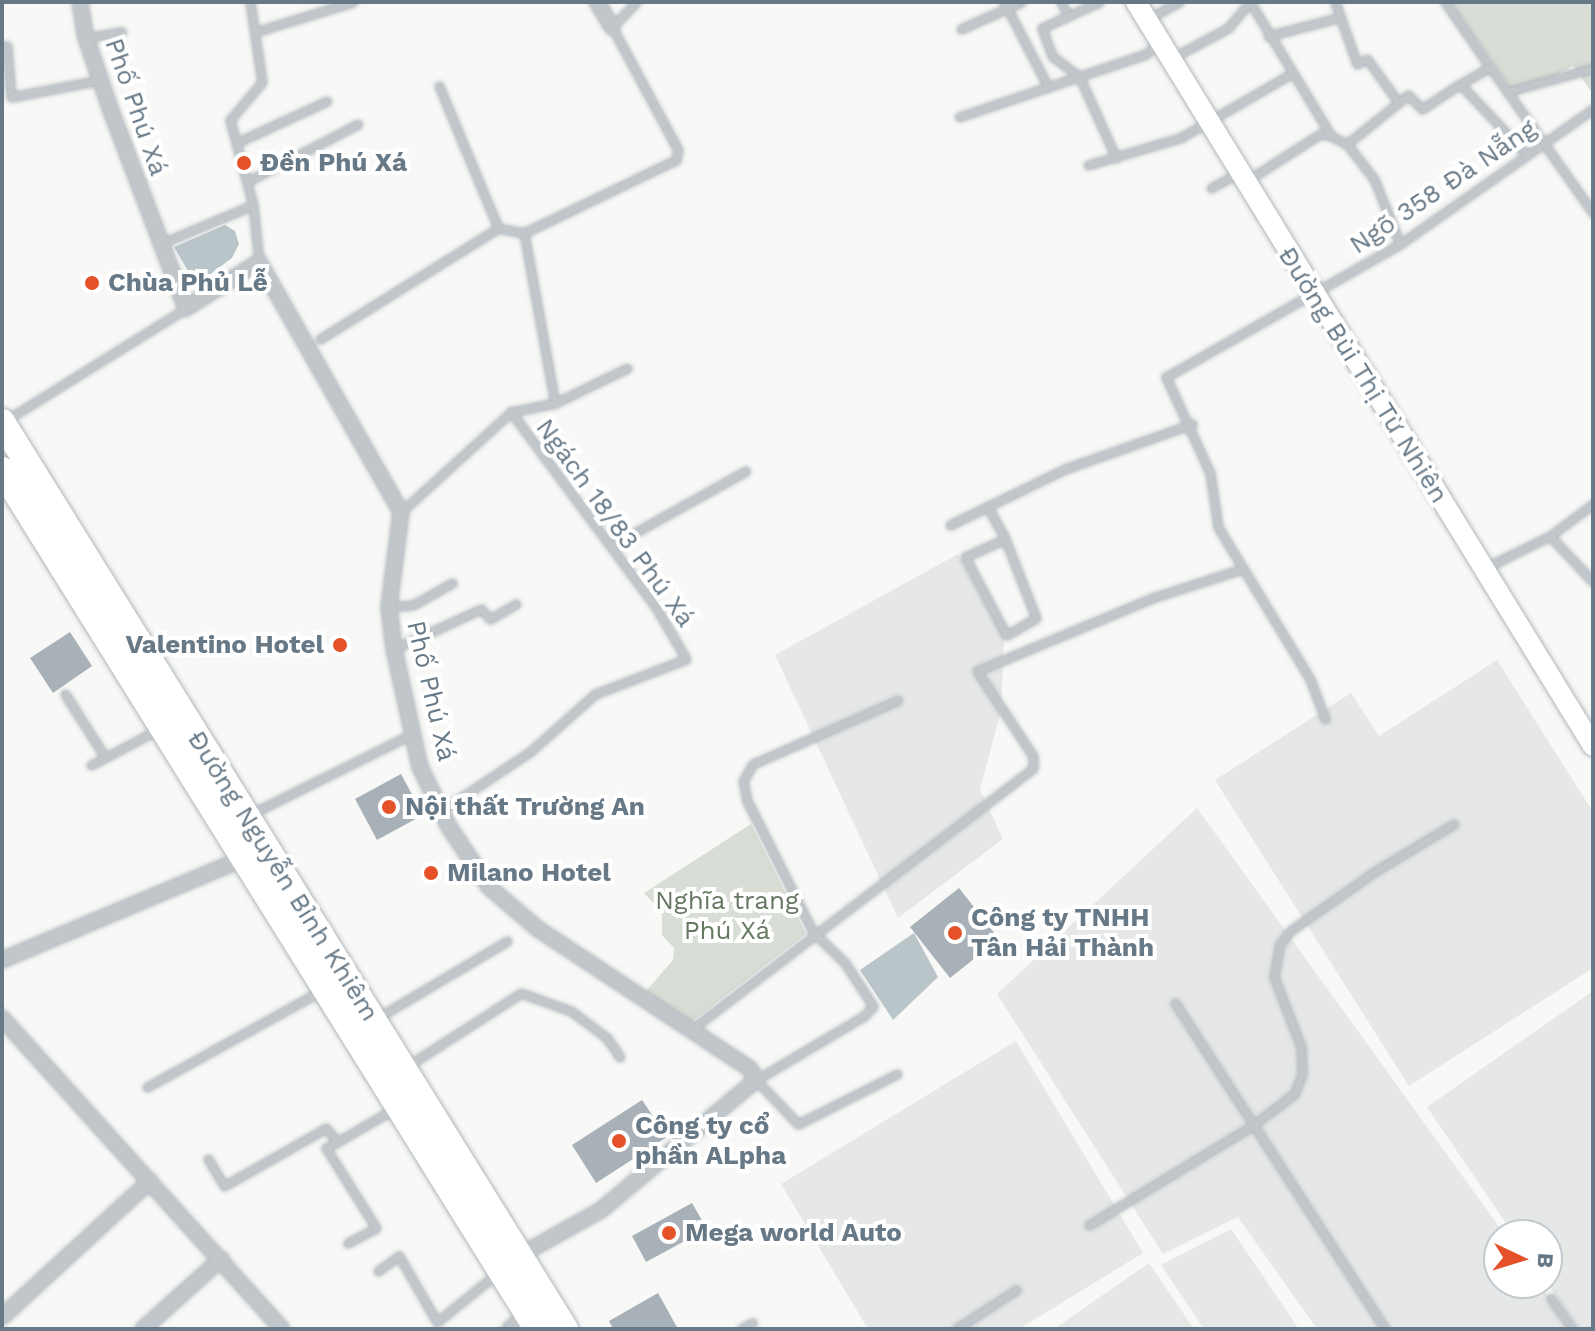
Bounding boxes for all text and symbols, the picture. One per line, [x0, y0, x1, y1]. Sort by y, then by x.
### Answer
street label: Phố Phú Xá [98, 34, 174, 180]
street label: Ngõ 358 Đà Nẵng [1344, 113, 1542, 261]
place label: Đền Phú Xá [260, 147, 407, 179]
marker: Đền Phú Xá [235, 154, 253, 172]
street label: Đường Bùi Thị Từ Nhiên [1271, 241, 1455, 509]
place label: Chùa Phủ Lễ [108, 267, 268, 299]
marker: Chùa Phủ Lễ [83, 274, 101, 292]
street label: Ngách 18/83 Phú Xá [529, 412, 701, 634]
street label: Phố Phú Xá [400, 618, 462, 764]
place label: Valentino Hotel [125, 629, 324, 661]
marker: Valentino Hotel [331, 636, 349, 654]
street label: Đường Nguyễn Bỉnh Khiêm [181, 725, 385, 1027]
place label: Nội thất Trường An [405, 791, 646, 823]
marker: Nội thất Trường An [380, 798, 398, 816]
place label: Milano Hotel [447, 857, 611, 889]
marker: Milano Hotel [422, 864, 440, 882]
park label: Nghĩa trang Phú Xá [654, 885, 800, 946]
place label: Công ty TNHH Tân Hải Thành [971, 902, 1155, 964]
marker: Công ty TNHH Tân Hải Thành [946, 924, 964, 942]
place label: Công ty cổ phần ALpha [635, 1110, 787, 1172]
marker: Công ty cổ phần ALpha [610, 1132, 628, 1150]
place label: Mega world Auto [685, 1217, 903, 1249]
north arrow [1483, 1219, 1563, 1299]
marker: Mega world Auto [660, 1224, 678, 1242]
text: B [1532, 1252, 1558, 1269]

